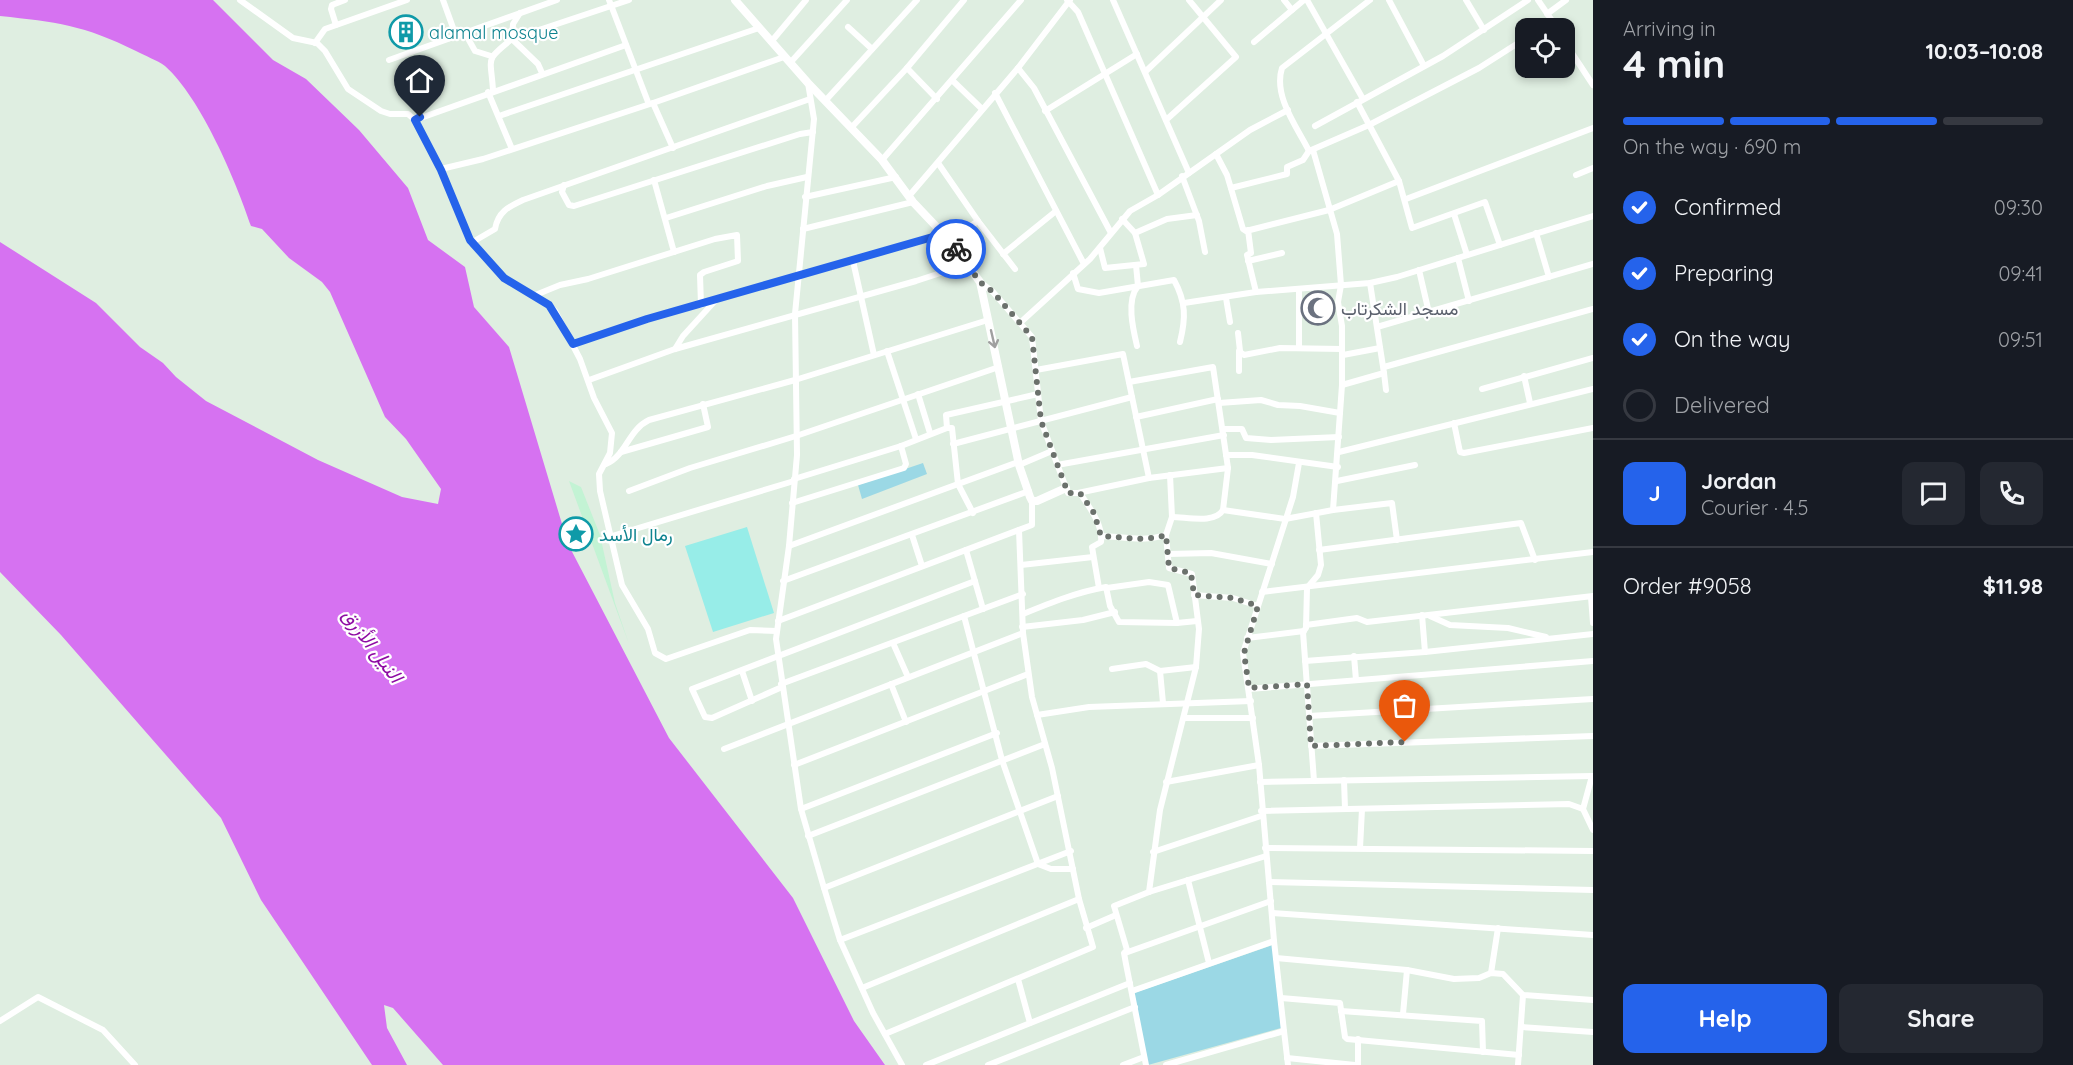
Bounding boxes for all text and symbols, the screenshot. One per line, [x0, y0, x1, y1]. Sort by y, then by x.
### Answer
building icon: alamal mosque [388, 14, 424, 50]
text: Arriving in [1623, 16, 1716, 41]
map controls [1515, 18, 1575, 78]
button: locate [1515, 18, 1575, 78]
place label: alamal mosque [429, 21, 558, 44]
text: 10:03–10:08 [1925, 37, 2043, 65]
text: 4 min [1623, 39, 1725, 88]
pin [394, 55, 445, 117]
icon: home [403, 64, 436, 97]
text: On the way · 690 m [1623, 134, 1801, 159]
icon: check [1623, 191, 1656, 224]
text: Confirmed [1674, 193, 1781, 221]
text: 09:30 [1994, 195, 2043, 220]
courier [926, 219, 986, 279]
icon: bike [940, 233, 973, 266]
icon: check [1623, 257, 1656, 290]
text: Preparing [1674, 259, 1774, 287]
text: 09:41 [1998, 261, 2043, 286]
mosque icon: مسجد الشكرتاب [1300, 290, 1336, 326]
place label: مسجد الشكرتاب [1341, 297, 1458, 320]
icon: check [1623, 323, 1656, 356]
text: On the way [1674, 325, 1790, 353]
text: 09:51 [1998, 327, 2043, 352]
one-way arrow [987, 329, 999, 348]
text: Delivered [1674, 391, 1770, 419]
button: chat [1902, 462, 1965, 525]
button: phone [1980, 462, 2043, 525]
text: Jordan [1701, 467, 1777, 495]
text: J [1648, 479, 1661, 507]
text: Courier · 4.5 [1701, 495, 1808, 520]
place icon: رمال الأسد [558, 516, 594, 552]
place label: رمال الأسد [599, 523, 673, 546]
text: Order #9058 [1623, 572, 1752, 600]
text: $11.98 [1983, 572, 2043, 600]
water label: النيل الأزرق [336, 603, 410, 690]
pin [1379, 680, 1430, 742]
icon: bag [1388, 689, 1421, 722]
button: Help [1623, 984, 1827, 1053]
button: Share [1839, 984, 2043, 1053]

